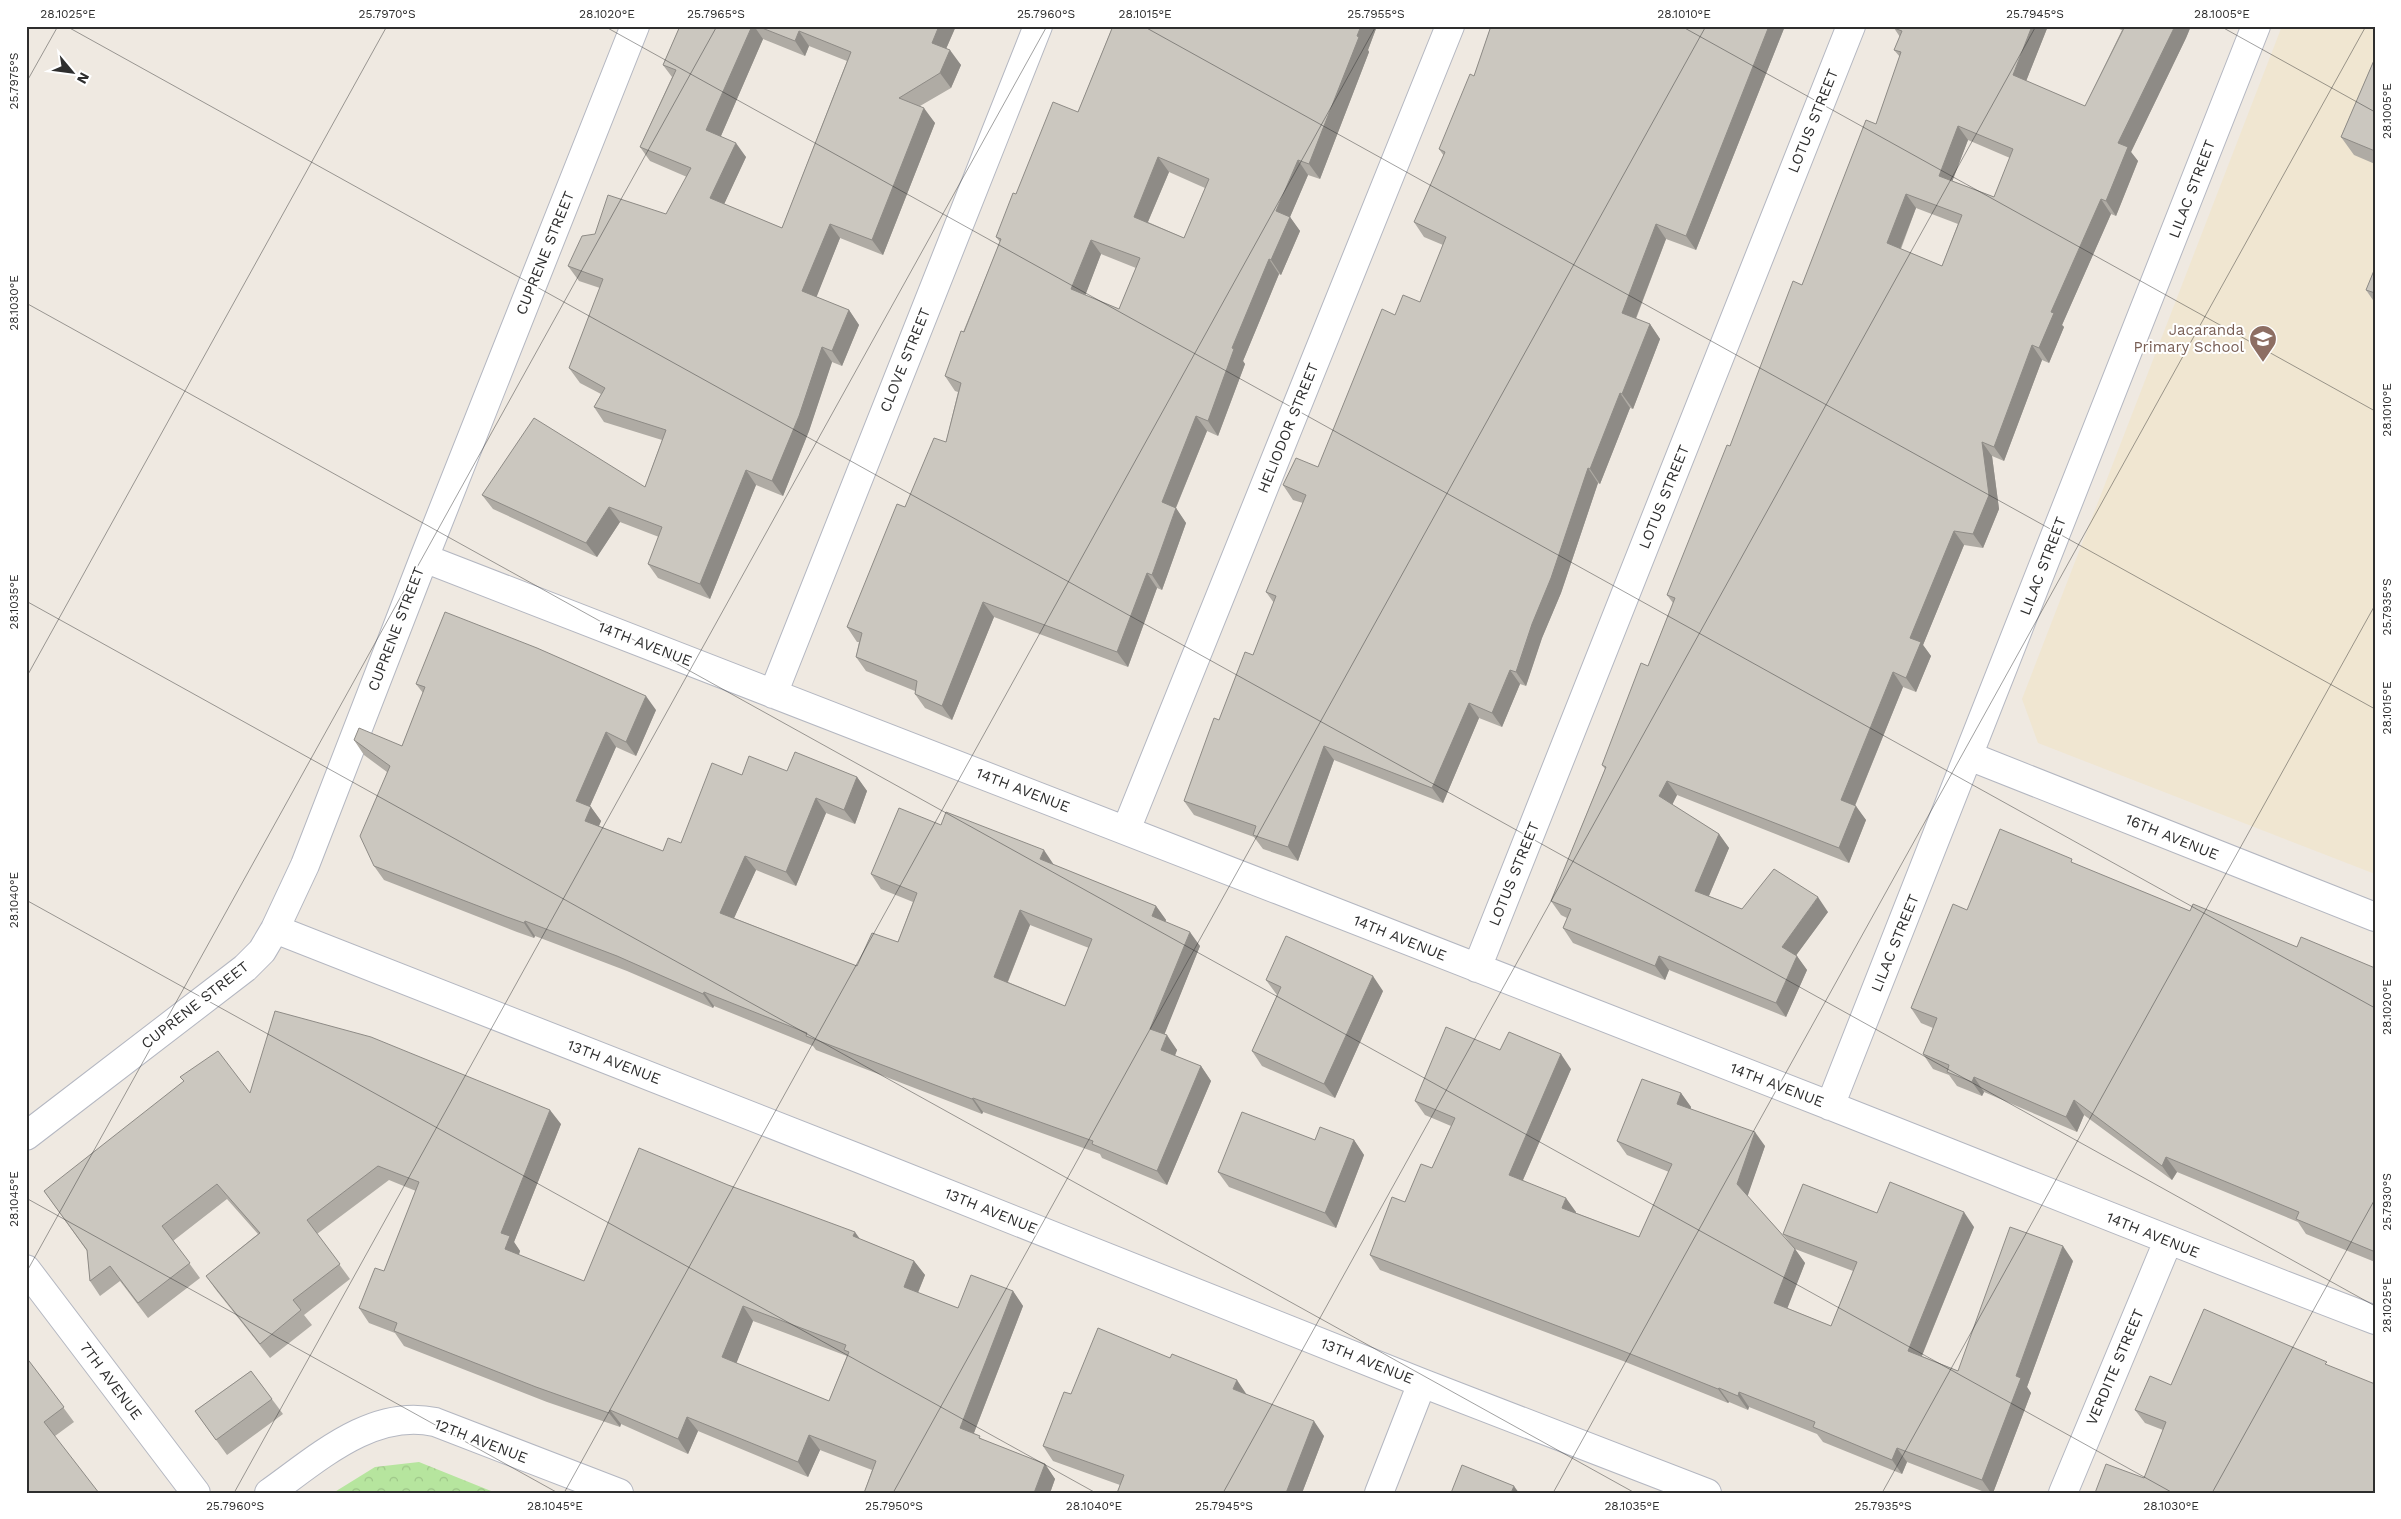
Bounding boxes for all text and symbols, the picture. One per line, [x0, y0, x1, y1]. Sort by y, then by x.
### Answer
text: 28.1025°E [40, 7, 96, 21]
text: 25.7970°S [358, 7, 416, 21]
text: 28.1020°E [579, 7, 635, 21]
text: 25.7965°S [687, 7, 745, 21]
text: 25.7960°S [1017, 7, 1075, 21]
text: 28.1015°E [1118, 7, 1172, 21]
text: 25.7955°S [1347, 7, 1405, 21]
text: 28.1010°E [1657, 7, 1711, 21]
text: 25.7945°S [2006, 7, 2064, 21]
text: 28.1005°E [2194, 7, 2250, 21]
north arrow [48, 48, 98, 98]
text: 25.7975°S [7, 53, 21, 109]
street label: LOTUS STREET [1784, 66, 1842, 176]
text: N [74, 70, 93, 87]
text: 28.1005°E [2380, 83, 2394, 139]
street label: LILAC STREET [2165, 137, 2219, 241]
street label: CUPRENE STREET [512, 189, 578, 317]
text: 28.1030°E [7, 275, 21, 331]
street label: CLOVE STREET [876, 305, 934, 415]
place label: Jacaranda Primary School [2133, 321, 2245, 356]
school or university icon: Jacaranda Primary School [2248, 324, 2278, 363]
street label: HELIODOR STREET [1254, 360, 1322, 496]
text: 28.1010°E [2380, 383, 2394, 437]
street label: LOTUS STREET [1635, 442, 1693, 552]
street label: LILAC STREET [2016, 514, 2070, 618]
street label: CUPRENE STREET [364, 564, 428, 694]
text: 28.1035°E [7, 574, 21, 630]
text: 25.7935°S [2380, 578, 2394, 636]
street label: 14TH AVENUE [596, 618, 694, 670]
text: 28.1015°E [2380, 681, 2394, 735]
street label: 14TH AVENUE [974, 764, 1072, 816]
street label: 16TH AVENUE [2123, 810, 2221, 864]
street label: LOTUS STREET [1485, 819, 1543, 929]
text: 28.1040°E [7, 872, 21, 928]
street label: LILAC STREET [1867, 892, 1923, 994]
street label: 14TH AVENUE [1351, 911, 1449, 965]
street label: CUPRENE STREET [138, 957, 252, 1053]
text: 28.1020°E [2380, 979, 2394, 1035]
street label: 13TH AVENUE [565, 1036, 663, 1088]
street label: 14TH AVENUE [1728, 1059, 1826, 1111]
text: 28.1045°E [7, 1171, 21, 1227]
text: 25.7930°S [2380, 1173, 2394, 1231]
street label: 13TH AVENUE [942, 1184, 1040, 1238]
street label: 14TH AVENUE [2104, 1208, 2202, 1262]
text: 28.1025°E [2380, 1277, 2394, 1333]
street label: VERDITE STREET [2082, 1306, 2148, 1428]
street label: 13TH AVENUE [1318, 1334, 1416, 1388]
street label: 7TH AVENUE [76, 1339, 146, 1423]
street label: 12TH AVENUE [432, 1415, 530, 1467]
text: 25.7960°S [206, 1499, 264, 1513]
text: 28.1045°E [527, 1499, 583, 1513]
text: 25.7950°S [865, 1499, 923, 1513]
text: 28.1040°E [1066, 1499, 1122, 1513]
text: 25.7945°S [1195, 1499, 1253, 1513]
text: 28.1035°E [1604, 1499, 1660, 1513]
text: 25.7935°S [1854, 1499, 1912, 1513]
text: 28.1030°E [2143, 1499, 2199, 1513]

